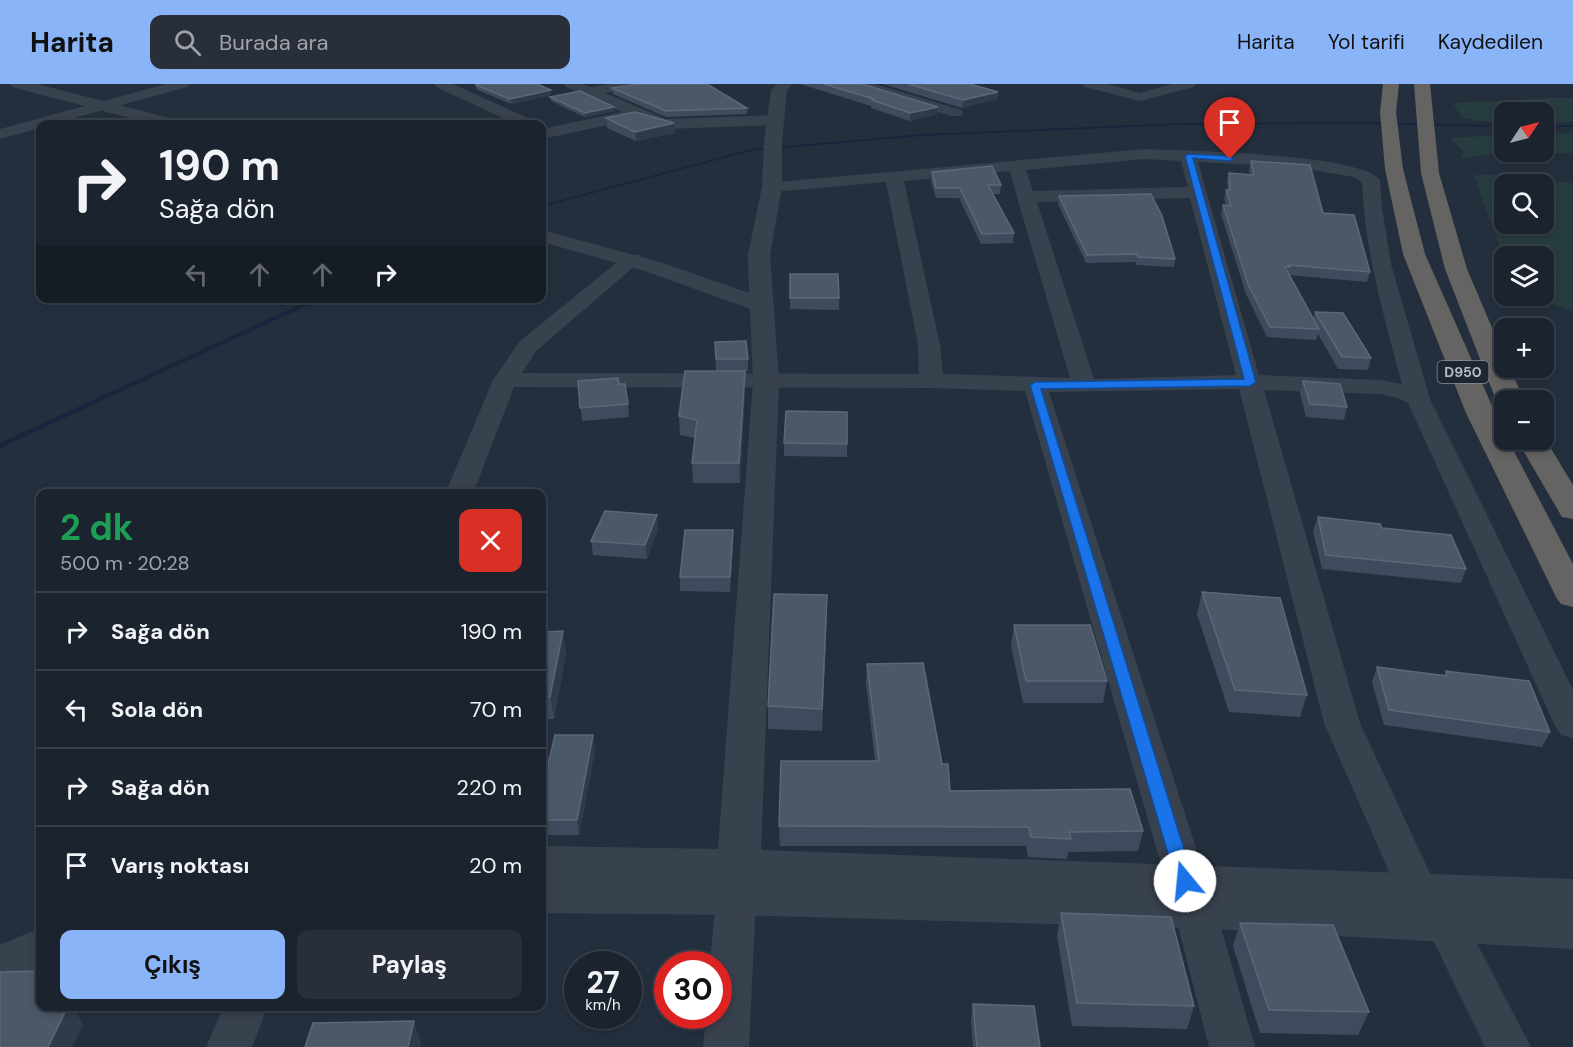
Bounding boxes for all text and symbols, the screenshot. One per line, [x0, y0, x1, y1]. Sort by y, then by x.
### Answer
search box [150, 15, 570, 69]
text: Harita [30, 24, 114, 61]
icon: search [171, 26, 204, 59]
text: Burada ara [219, 28, 329, 57]
text: Harita [1237, 28, 1295, 56]
text: Yol tarifi [1328, 28, 1405, 56]
text: Kaydedilen [1438, 28, 1543, 56]
pin [1204, 97, 1255, 159]
north arrow [1494, 102, 1554, 162]
map controls [1494, 102, 1554, 450]
icon: arrive [1213, 106, 1246, 139]
text: 190 m [159, 138, 280, 193]
icon: right [60, 144, 138, 222]
button: search [1494, 174, 1554, 234]
text: Sağa dön [159, 191, 275, 226]
button: layers [1494, 246, 1554, 306]
icon: left [180, 258, 213, 291]
icon: ahead [243, 258, 276, 291]
icon: ahead [306, 258, 339, 291]
icon: right [369, 258, 402, 291]
button: + [1494, 318, 1554, 378]
road number: D950 [1438, 361, 1488, 383]
button: − [1494, 390, 1554, 450]
text: 2 dk [60, 504, 134, 551]
button: close [459, 509, 522, 572]
text: 500 m · 20:28 [60, 550, 190, 576]
icon: right [60, 615, 93, 648]
text: Sağa dön [111, 617, 210, 646]
text: 190 m [461, 617, 522, 646]
icon: left [60, 693, 93, 726]
text: Sola dön [111, 695, 203, 724]
text: 70 m [470, 695, 522, 724]
icon: right [60, 771, 93, 804]
text: Sağa dön [111, 773, 210, 802]
text: 220 m [456, 773, 522, 802]
icon: arrive [60, 849, 93, 882]
position arrow [1153, 849, 1217, 913]
text: Varış noktası [111, 851, 249, 880]
text: 20 m [469, 851, 522, 880]
button: Çıkış [60, 930, 285, 999]
button: Paylaş [297, 930, 522, 999]
speed limit sign: 30 [654, 951, 732, 1029]
text: 27 [586, 963, 620, 1002]
text: km/h [585, 995, 621, 1015]

